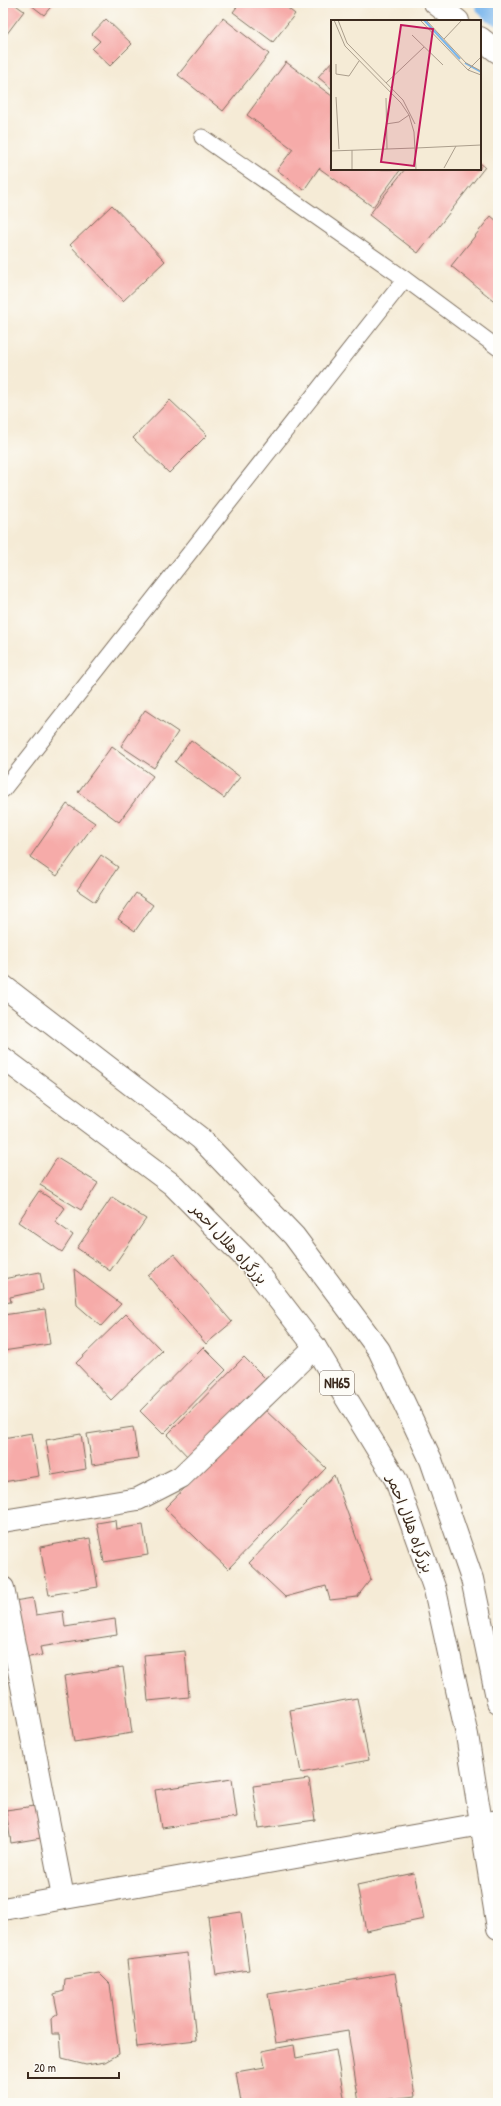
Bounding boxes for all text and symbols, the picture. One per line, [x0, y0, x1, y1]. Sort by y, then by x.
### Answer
inset map [331, 20, 481, 170]
street label: بزرگراه هلال احمر [185, 1197, 272, 1289]
road number: NH65 [320, 1371, 354, 1395]
street label: بزرگراه هلال احمر [381, 1470, 439, 1576]
scale bar [28, 2054, 119, 2080]
text: 20 m [34, 2059, 56, 2076]

